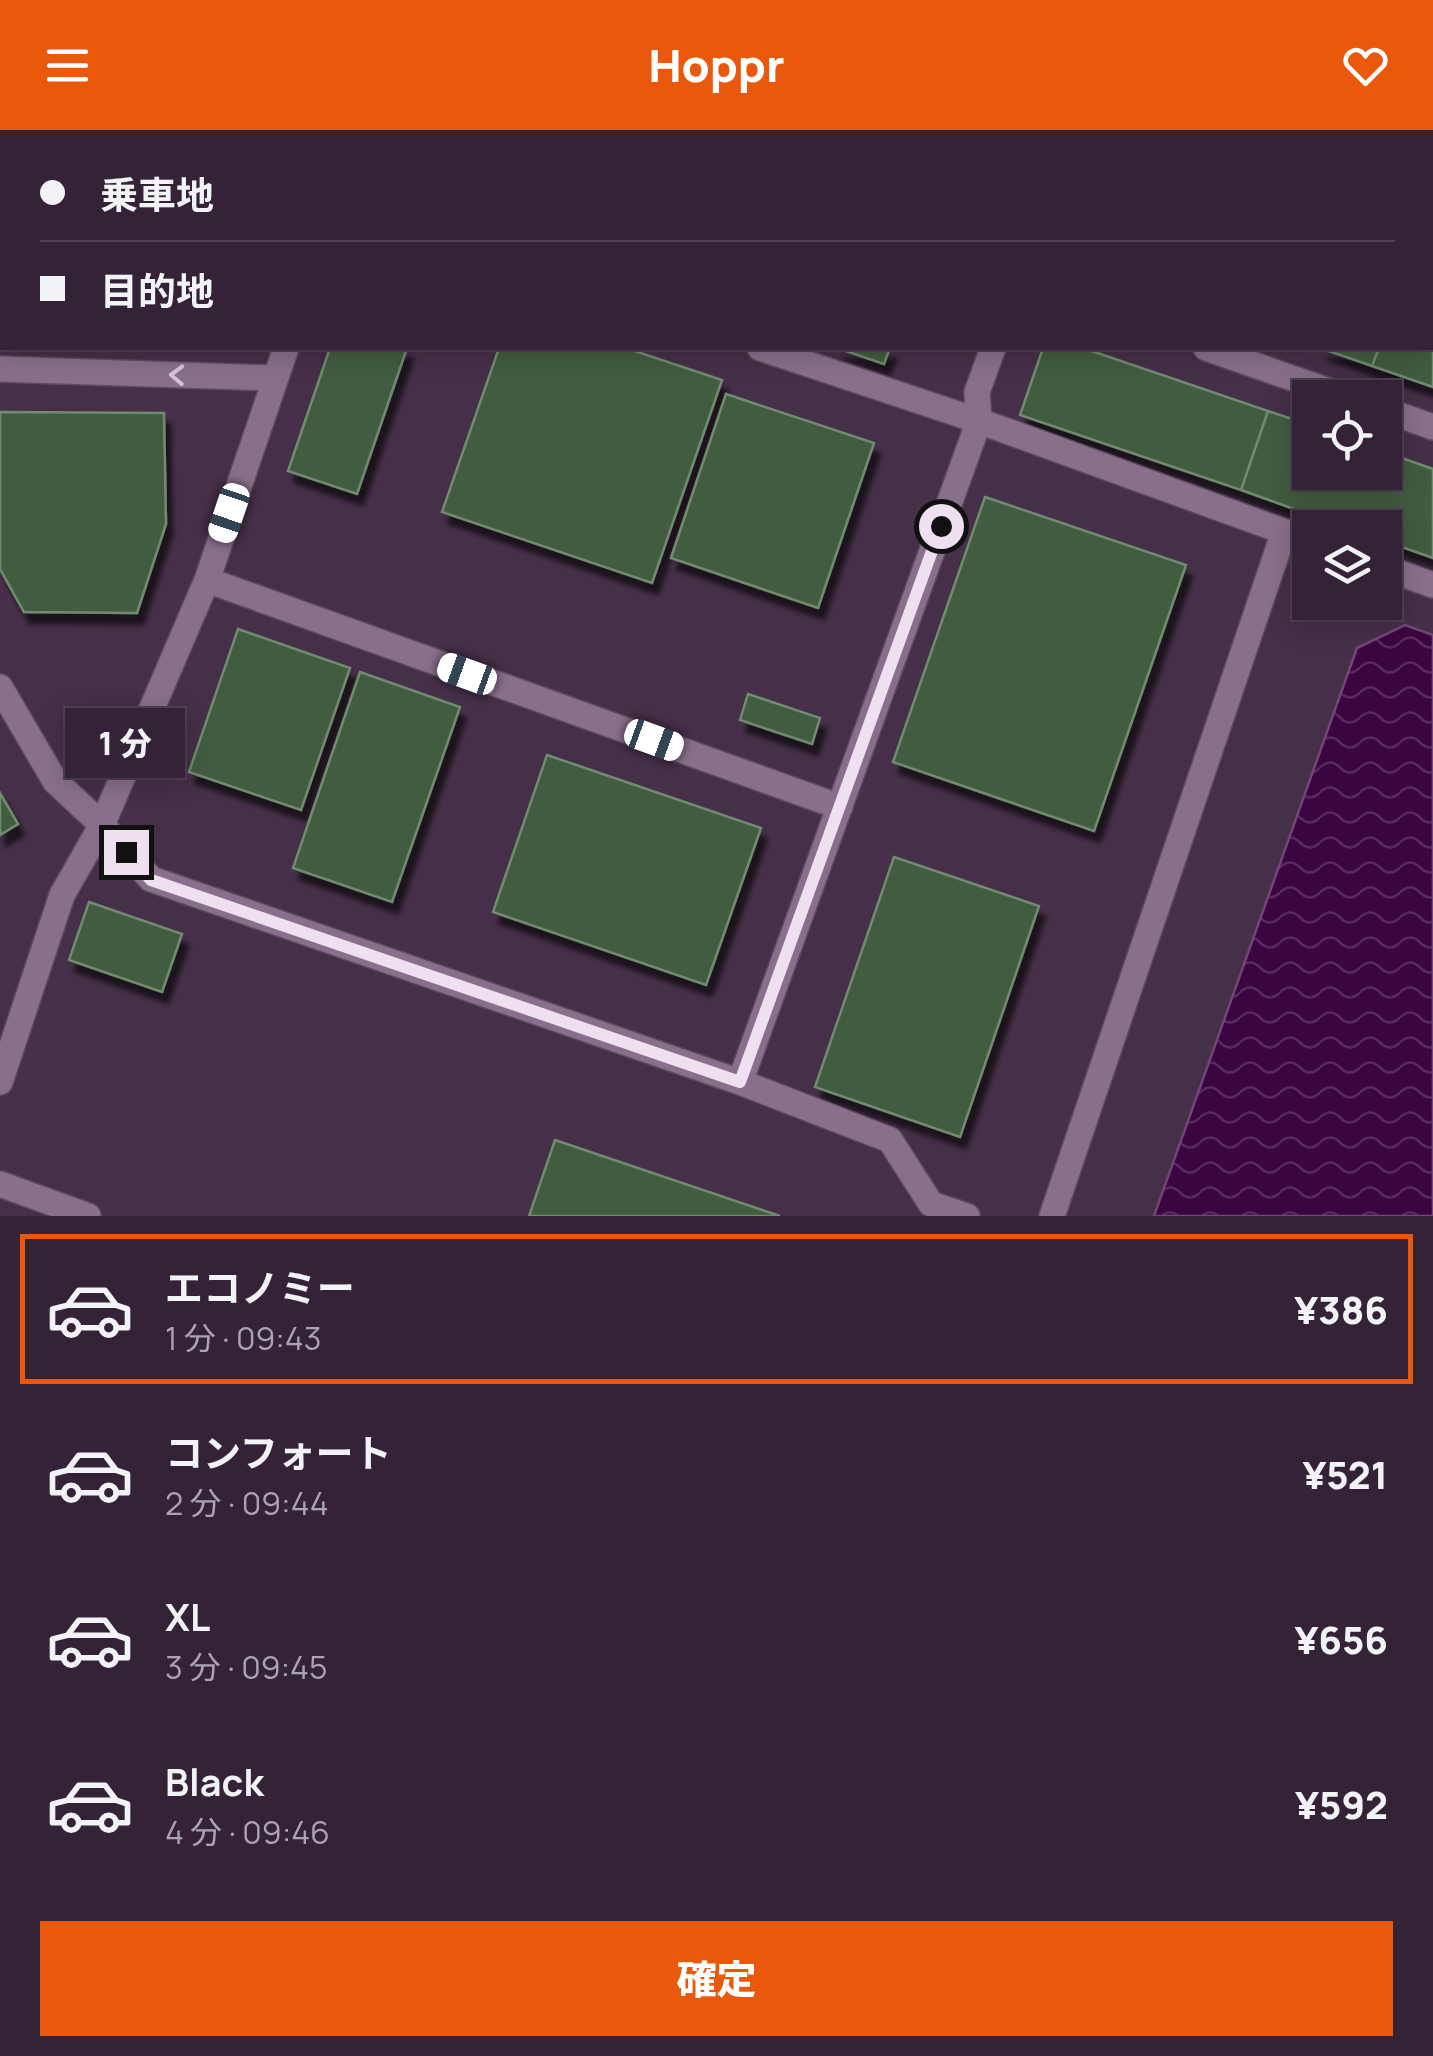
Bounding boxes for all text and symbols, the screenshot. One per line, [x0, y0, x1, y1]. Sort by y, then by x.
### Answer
text: Hoppr [649, 34, 784, 96]
icon: menu [40, 38, 95, 93]
icon: heart [1338, 38, 1393, 93]
text: 乗車地 [100, 168, 214, 220]
text: 目的地 [100, 264, 214, 316]
one-way arrow [169, 364, 184, 385]
map controls [1292, 380, 1402, 620]
button: locate [1292, 380, 1402, 490]
car [205, 480, 253, 546]
route start [919, 504, 964, 549]
button: layers [1292, 510, 1402, 620]
car [434, 650, 500, 698]
callout: 1 分 [66, 707, 186, 777]
car [621, 716, 687, 764]
text: 1 分 [99, 721, 151, 765]
route end [104, 830, 149, 875]
text: エコノミー [165, 1261, 355, 1313]
icon: car [45, 1264, 135, 1354]
text: ¥386 [1294, 1283, 1388, 1335]
text: 1 分 · 09:43 [165, 1316, 321, 1360]
text: コンフォート [165, 1426, 392, 1478]
icon: car [45, 1429, 135, 1519]
text: ¥521 [1302, 1448, 1388, 1500]
text: 2 分 · 09:44 [165, 1481, 329, 1525]
text: XL [165, 1590, 210, 1642]
icon: car [45, 1594, 135, 1684]
text: ¥656 [1294, 1613, 1388, 1665]
text: 3 分 · 09:45 [165, 1645, 327, 1689]
text: Black [165, 1755, 264, 1807]
icon: car [45, 1759, 135, 1849]
text: ¥592 [1295, 1778, 1388, 1830]
text: 4 分 · 09:46 [165, 1810, 330, 1854]
button: 確定 [40, 1921, 1393, 2036]

